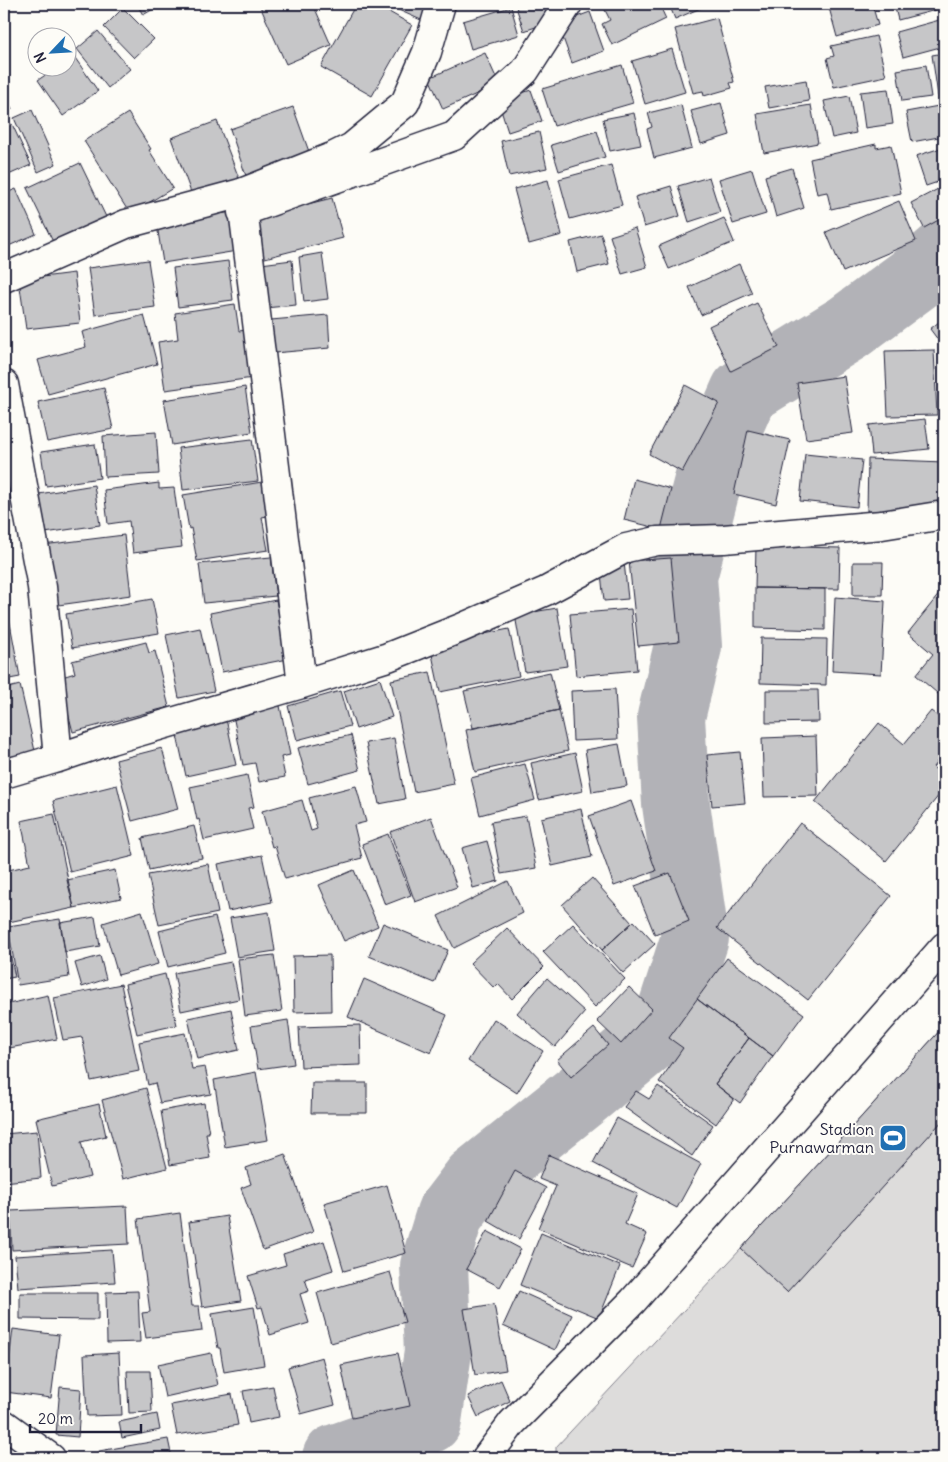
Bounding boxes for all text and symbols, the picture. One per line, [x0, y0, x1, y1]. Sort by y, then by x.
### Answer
north arrow [28, 28, 78, 78]
text: N [30, 49, 50, 66]
place label: Stadion Purnawarman [769, 1119, 874, 1157]
sports icon: Stadion Purnawarman [878, 1123, 908, 1153]
scale bar [30, 1402, 141, 1434]
text: 20 m [38, 1409, 73, 1428]

